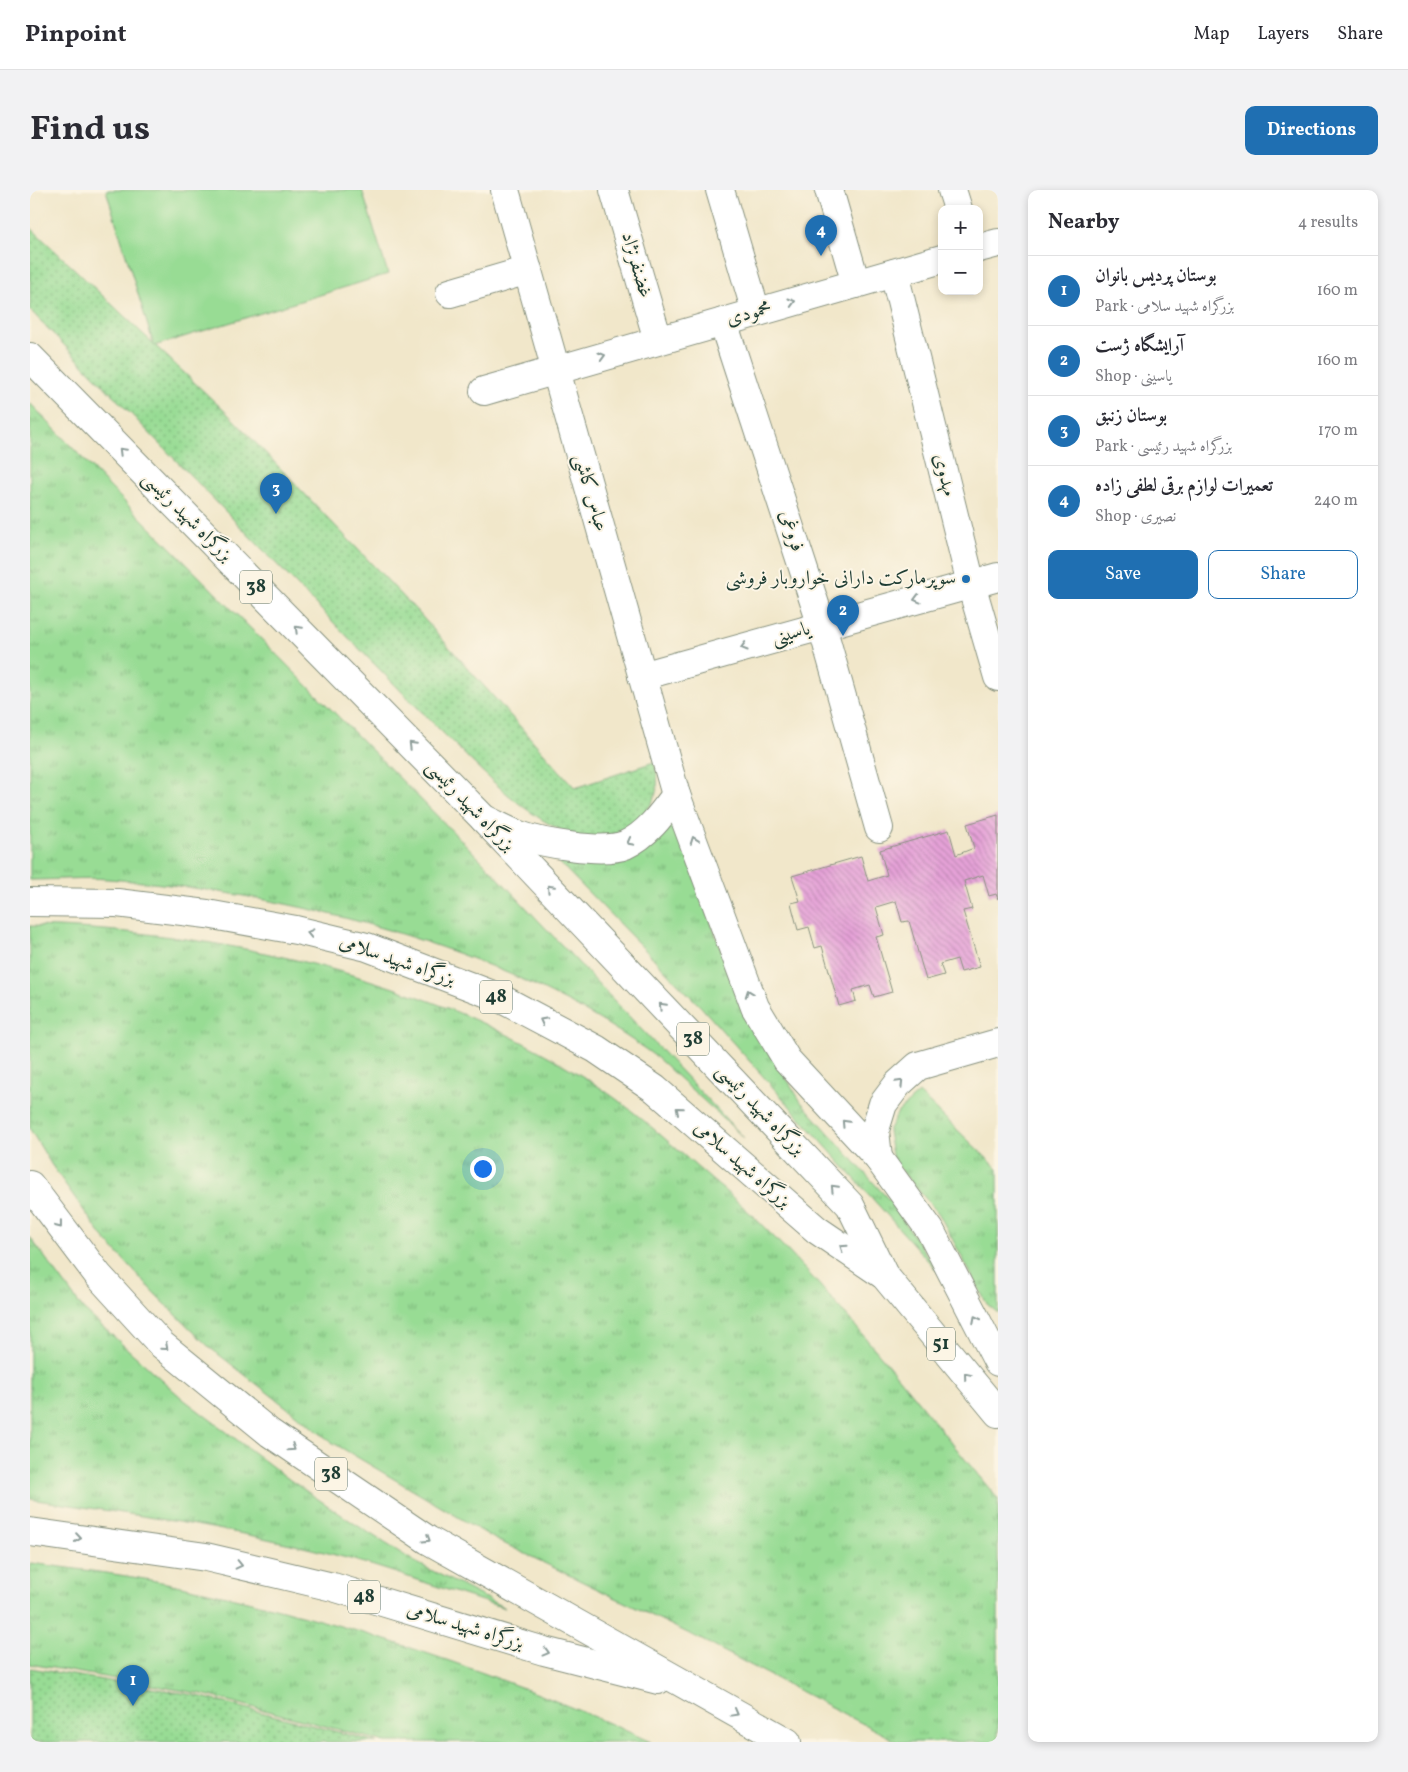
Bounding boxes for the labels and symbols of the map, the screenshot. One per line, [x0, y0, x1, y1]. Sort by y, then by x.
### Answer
pin: 4 [805, 215, 837, 256]
street label: غضنفرنژاد [613, 229, 659, 301]
street label: محمودی [723, 294, 775, 334]
one-way arrow [788, 297, 796, 307]
one-way arrow [598, 351, 606, 361]
one-way arrow [119, 448, 128, 457]
street label: عباس کاشی [566, 451, 614, 535]
street label: مهدوی [925, 451, 963, 500]
street label: بزرگراه شهید رئیسی [135, 465, 240, 569]
pin: 3 [260, 473, 292, 514]
street label: فروغی [771, 507, 811, 555]
place label: سوپرمارکت دارانی خواروبار فروشی [725, 565, 956, 593]
road number: 38 [240, 571, 272, 604]
marker: سوپرمارکت دارانی خواروبار فروشی [960, 573, 972, 585]
one-way arrow [914, 594, 922, 604]
pin: 2 [827, 595, 859, 636]
street label: یاسینی [768, 615, 815, 653]
one-way arrow [294, 626, 303, 635]
one-way arrow [740, 642, 748, 652]
one-way arrow [408, 742, 417, 751]
street label: بزرگراه شهید رئیسی [419, 753, 522, 859]
one-way arrow [627, 836, 636, 846]
one-way arrow [690, 837, 700, 845]
one-way arrow [547, 885, 556, 894]
street label: بزرگراه شهید سلامی [335, 927, 460, 994]
one-way arrow [305, 928, 314, 939]
road number: 48 [480, 980, 512, 1014]
one-way arrow [745, 989, 755, 998]
one-way arrow [659, 1003, 668, 1012]
one-way arrow [539, 1017, 548, 1027]
road number: 38 [677, 1022, 709, 1056]
street label: بزرگراه شهید رئیسی [709, 1057, 812, 1163]
one-way arrow [895, 1079, 904, 1088]
one-way arrow [675, 1106, 684, 1115]
street label: بزرگراه شهید سلامی [687, 1114, 798, 1216]
one-way arrow [842, 1119, 851, 1128]
your location [470, 1156, 496, 1182]
one-way arrow [831, 1184, 840, 1193]
one-way arrow [53, 1219, 62, 1228]
one-way arrow [839, 1245, 849, 1254]
one-way arrow [972, 1315, 982, 1324]
road number: 51 [927, 1328, 955, 1360]
one-way arrow [160, 1341, 169, 1350]
one-way arrow [964, 1373, 973, 1382]
one-way arrow [287, 1442, 296, 1451]
road number: 38 [315, 1458, 347, 1490]
one-way arrow [74, 1533, 83, 1543]
one-way arrow [422, 1533, 431, 1542]
one-way arrow [234, 1559, 243, 1570]
road number: 48 [348, 1580, 380, 1614]
street label: بزرگراه شهید سلامی [403, 1595, 528, 1658]
one-way arrow [542, 1646, 550, 1656]
pin: 1 [117, 1665, 149, 1706]
one-way arrow [730, 1707, 739, 1717]

